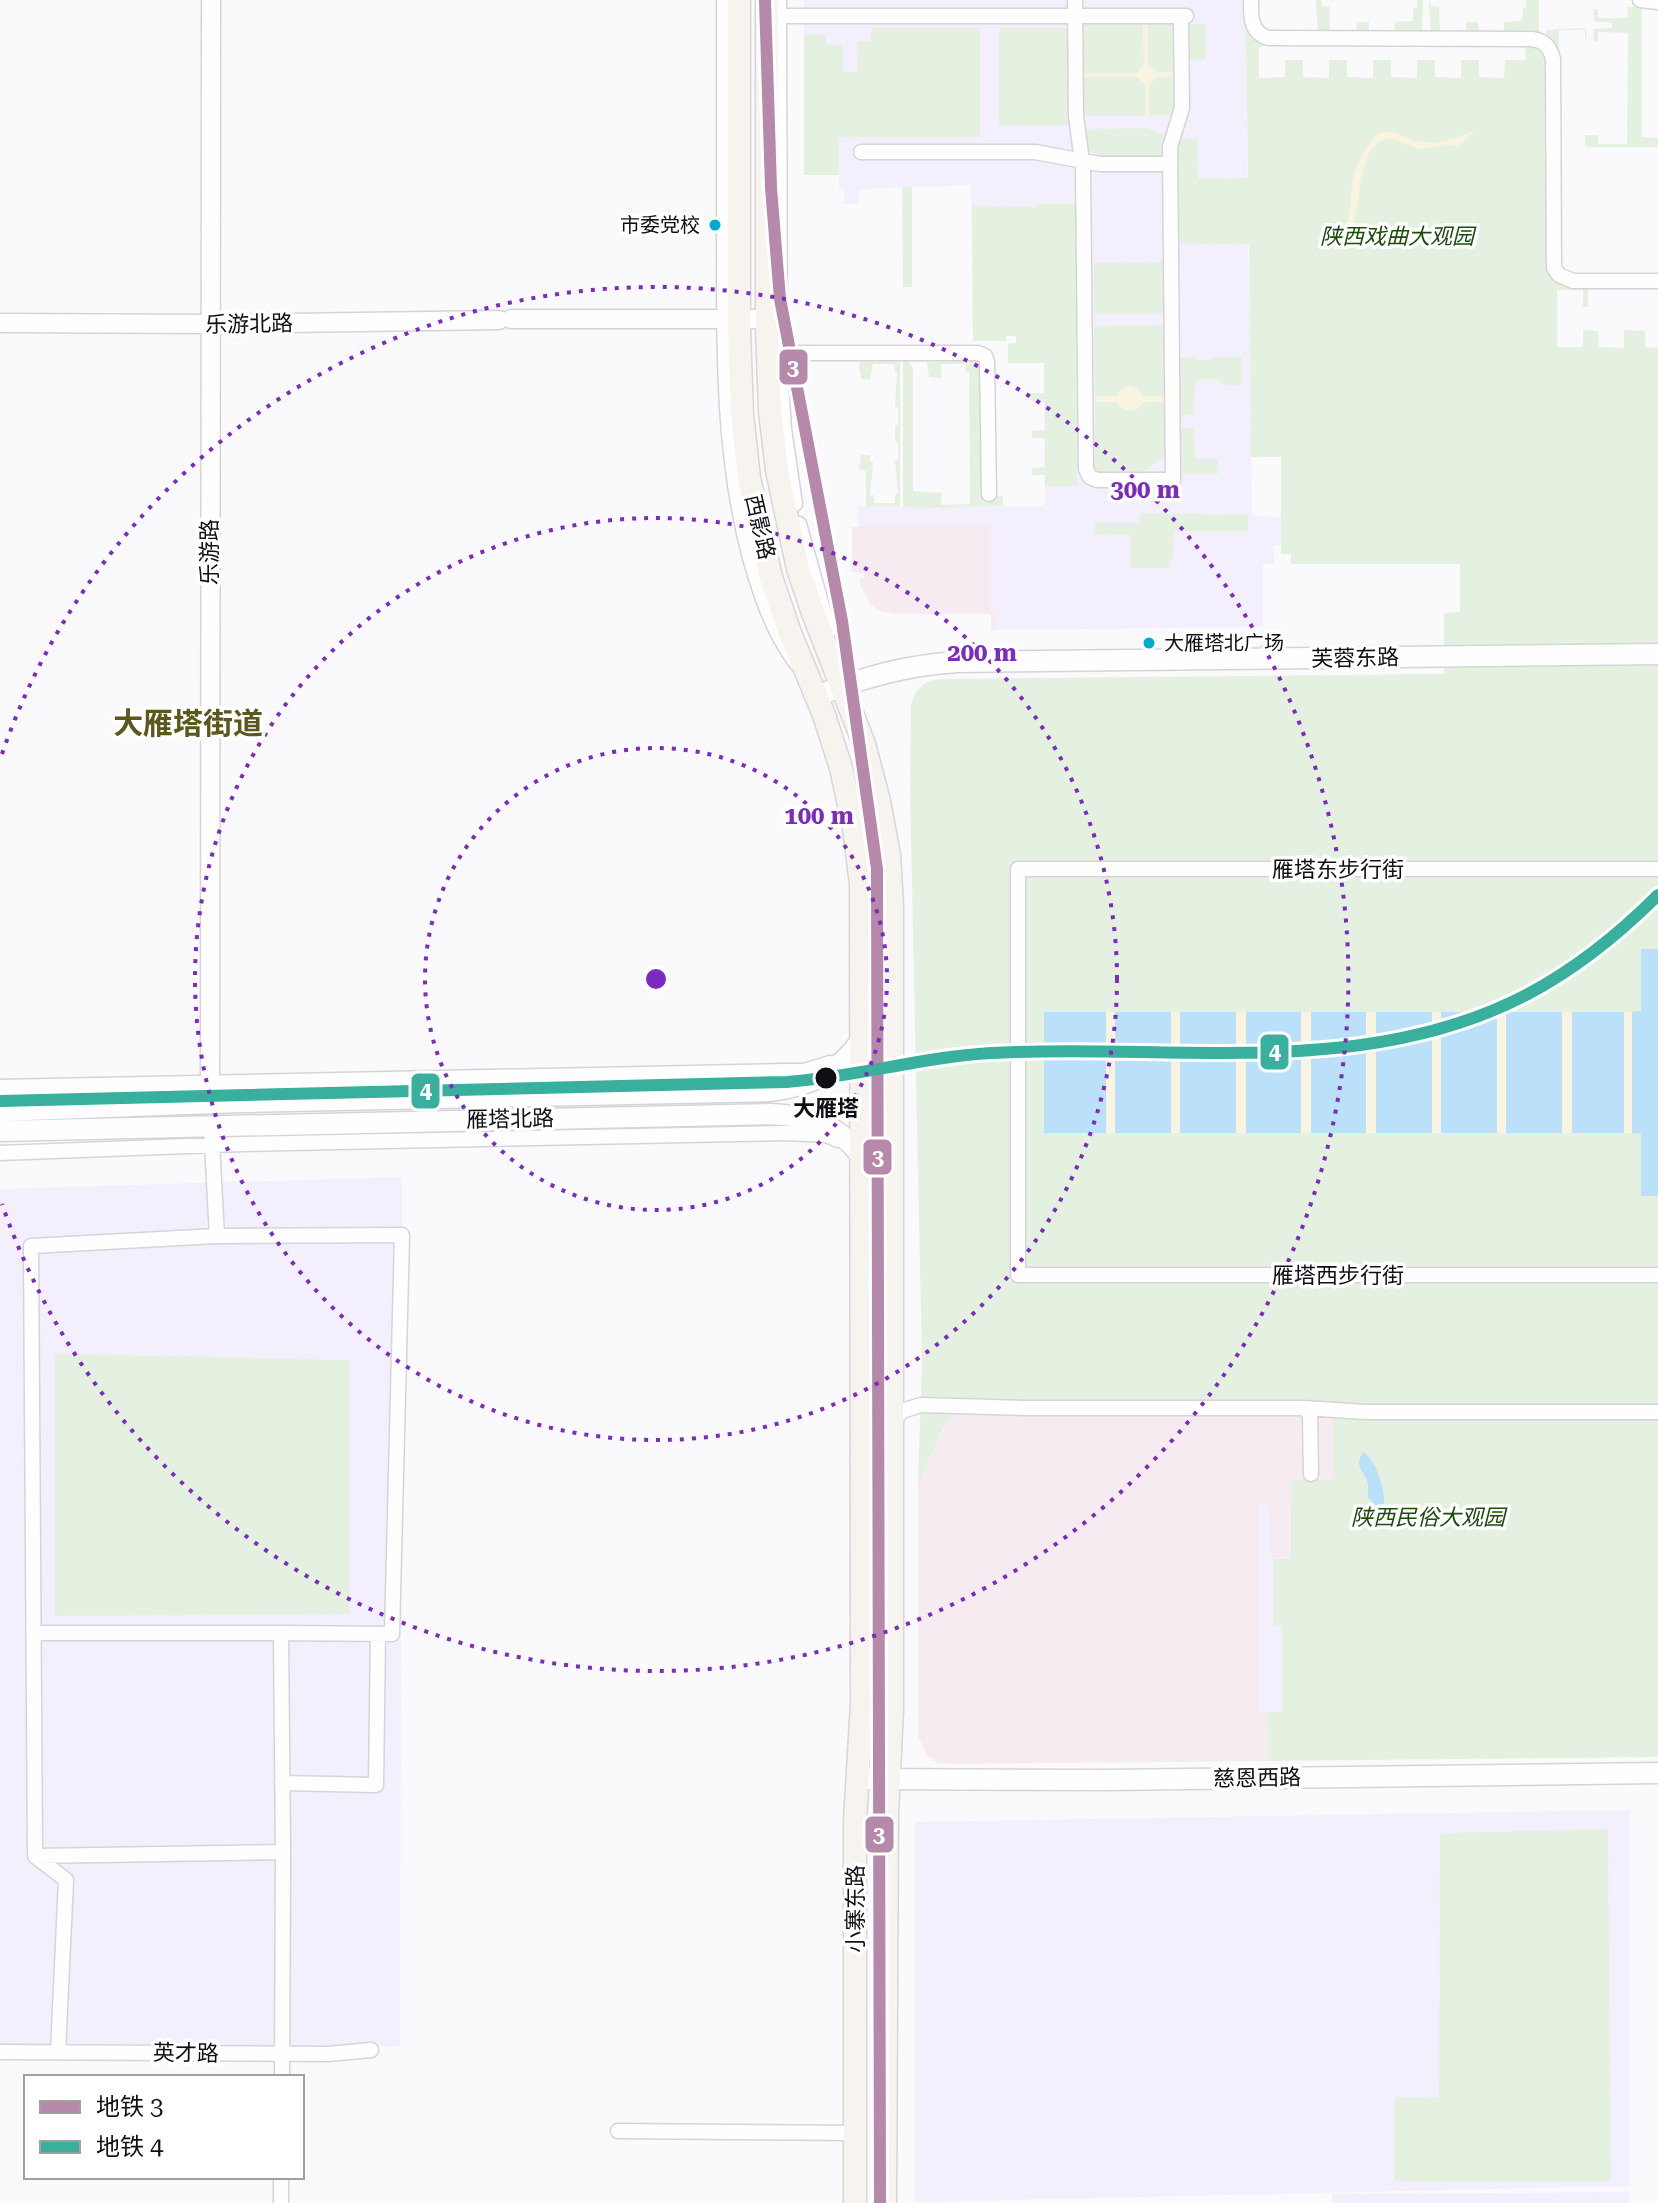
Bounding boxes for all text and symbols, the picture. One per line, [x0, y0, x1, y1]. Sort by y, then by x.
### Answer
place label: 市委党校 [620, 213, 700, 237]
marker: 市委党校 [707, 217, 723, 233]
park label: 陕西戏曲大观园 [1320, 224, 1477, 249]
street label: 乐游北路 [205, 311, 293, 337]
line badge: 3 [778, 348, 809, 386]
text: 3 [787, 355, 799, 380]
text: 300 m [1110, 476, 1180, 504]
street label: 西影路 [740, 492, 780, 562]
street label: 乐游路 [197, 519, 222, 585]
place label: 大雁塔北广场 [1164, 631, 1284, 655]
marker: 大雁塔北广场 [1141, 635, 1157, 651]
text: 200 m [947, 639, 1017, 667]
street label: 芙蓉东路 [1311, 645, 1399, 671]
district label: 大雁塔街道 [113, 706, 263, 741]
text: 100 m [784, 802, 854, 830]
street label: 雁塔东步行街 [1272, 857, 1404, 882]
centre of rings [642, 965, 670, 993]
line badge: 4 [1259, 1033, 1290, 1071]
text: 4 [1269, 1039, 1282, 1064]
marker: 大雁塔 [813, 1065, 839, 1091]
line badge: 4 [410, 1072, 441, 1110]
text: 4 [420, 1078, 433, 1103]
place label: 大雁塔 [793, 1096, 859, 1121]
street label: 雁塔北路 [466, 1106, 554, 1132]
line badge: 3 [862, 1138, 893, 1176]
text: 3 [872, 1145, 884, 1170]
street label: 雁塔西步行街 [1272, 1263, 1404, 1288]
park label: 陕西民俗大观园 [1351, 1505, 1508, 1530]
street label: 慈恩西路 [1213, 1765, 1301, 1791]
line badge: 3 [864, 1815, 895, 1854]
text: 3 [873, 1822, 885, 1847]
street label: 小寨东路 [843, 1865, 868, 1953]
street label: 英才路 [153, 2040, 219, 2066]
legend [24, 2075, 304, 2179]
text: 地铁 3 [96, 2093, 164, 2121]
text: 地铁 4 [96, 2133, 164, 2161]

